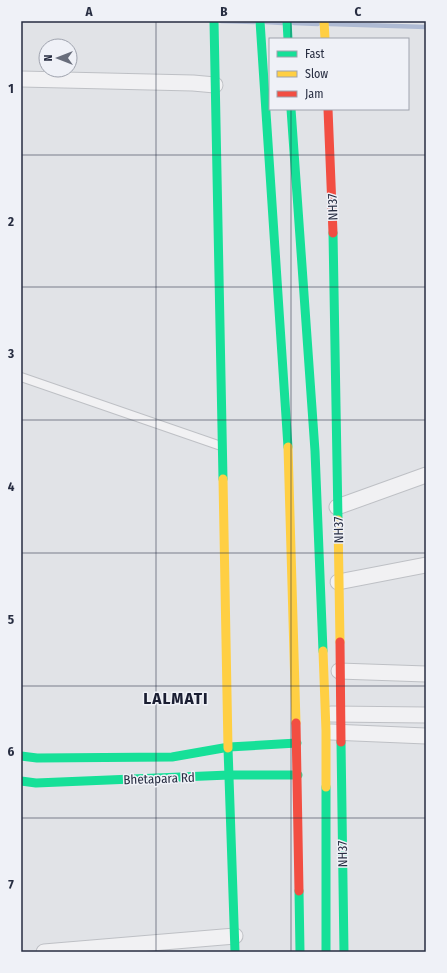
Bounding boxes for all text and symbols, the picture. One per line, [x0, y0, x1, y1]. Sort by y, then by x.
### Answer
text: A [84, 4, 93, 19]
text: B [220, 4, 228, 19]
text: C [355, 4, 362, 19]
north arrow [38, 38, 78, 78]
legend [269, 38, 409, 110]
text: Fast [305, 47, 324, 61]
text: N [42, 55, 55, 61]
text: Slow [305, 67, 328, 81]
text: 1 [8, 81, 14, 96]
text: Jam [305, 87, 323, 101]
street label: NH37 [325, 193, 340, 221]
text: 2 [7, 214, 14, 229]
text: 3 [7, 346, 14, 361]
text: 4 [8, 479, 15, 494]
street label: NH37 [331, 516, 346, 544]
text: 5 [8, 612, 14, 627]
district label: LALMATI [143, 688, 209, 709]
text: 6 [8, 744, 15, 759]
street label: Bhetapara Rd [123, 770, 195, 787]
street label: NH37 [335, 840, 350, 868]
text: 7 [8, 877, 14, 892]

